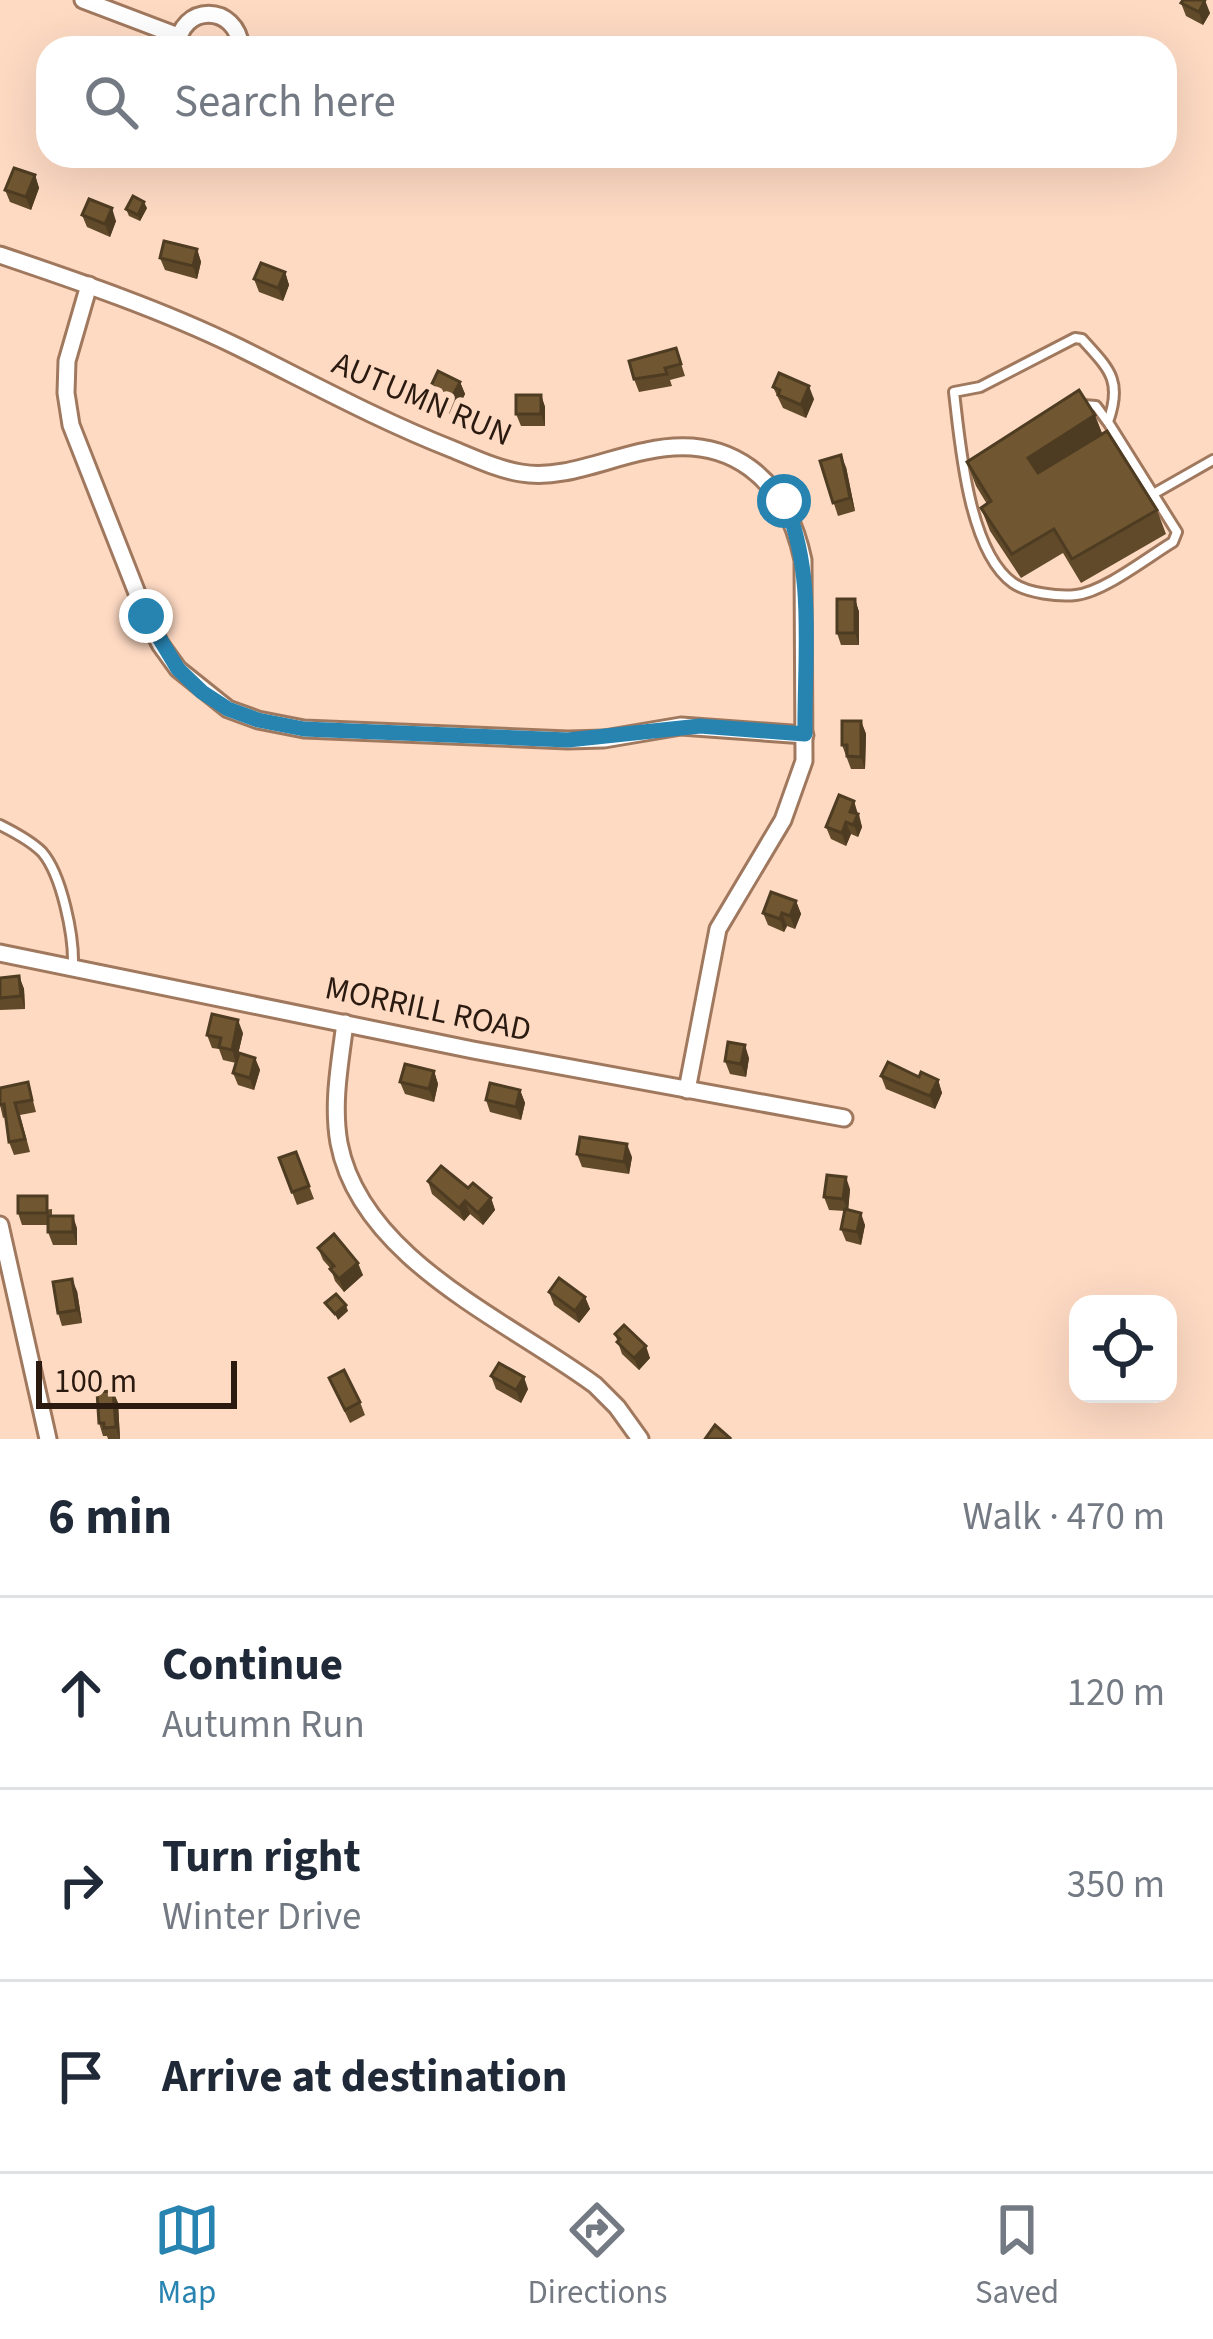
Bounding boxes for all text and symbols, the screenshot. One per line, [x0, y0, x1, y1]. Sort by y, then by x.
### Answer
search box [36, 36, 1177, 168]
icon: search [78, 69, 144, 135]
text: Search here [174, 70, 396, 134]
street label: AUTUMN RUN [325, 340, 519, 458]
route start [757, 474, 811, 528]
route end [119, 589, 173, 643]
street label: MORRILL ROAD [321, 964, 535, 1054]
map controls [1069, 1295, 1177, 1403]
button: locate [1069, 1295, 1177, 1403]
scale bar [36, 1355, 237, 1408]
text: 100 m [54, 1358, 137, 1405]
text: 6 min [48, 1481, 172, 1553]
text: Walk · 470 m [962, 1489, 1165, 1545]
text: Continue [162, 1633, 343, 1697]
icon: ahead [48, 1660, 114, 1726]
text: 120 m [1067, 1665, 1165, 1721]
text: Autumn Run [162, 1697, 365, 1753]
text: Turn right [162, 1825, 361, 1889]
icon: right [48, 1852, 114, 1918]
text: 350 m [1067, 1857, 1165, 1913]
text: Winter Drive [162, 1889, 361, 1945]
icon: arrive [48, 2044, 114, 2110]
text: Arrive at destination [162, 2045, 567, 2109]
tab: Map [154, 2197, 220, 2316]
tab: Directions [528, 2197, 667, 2316]
tab: Saved [975, 2197, 1059, 2316]

